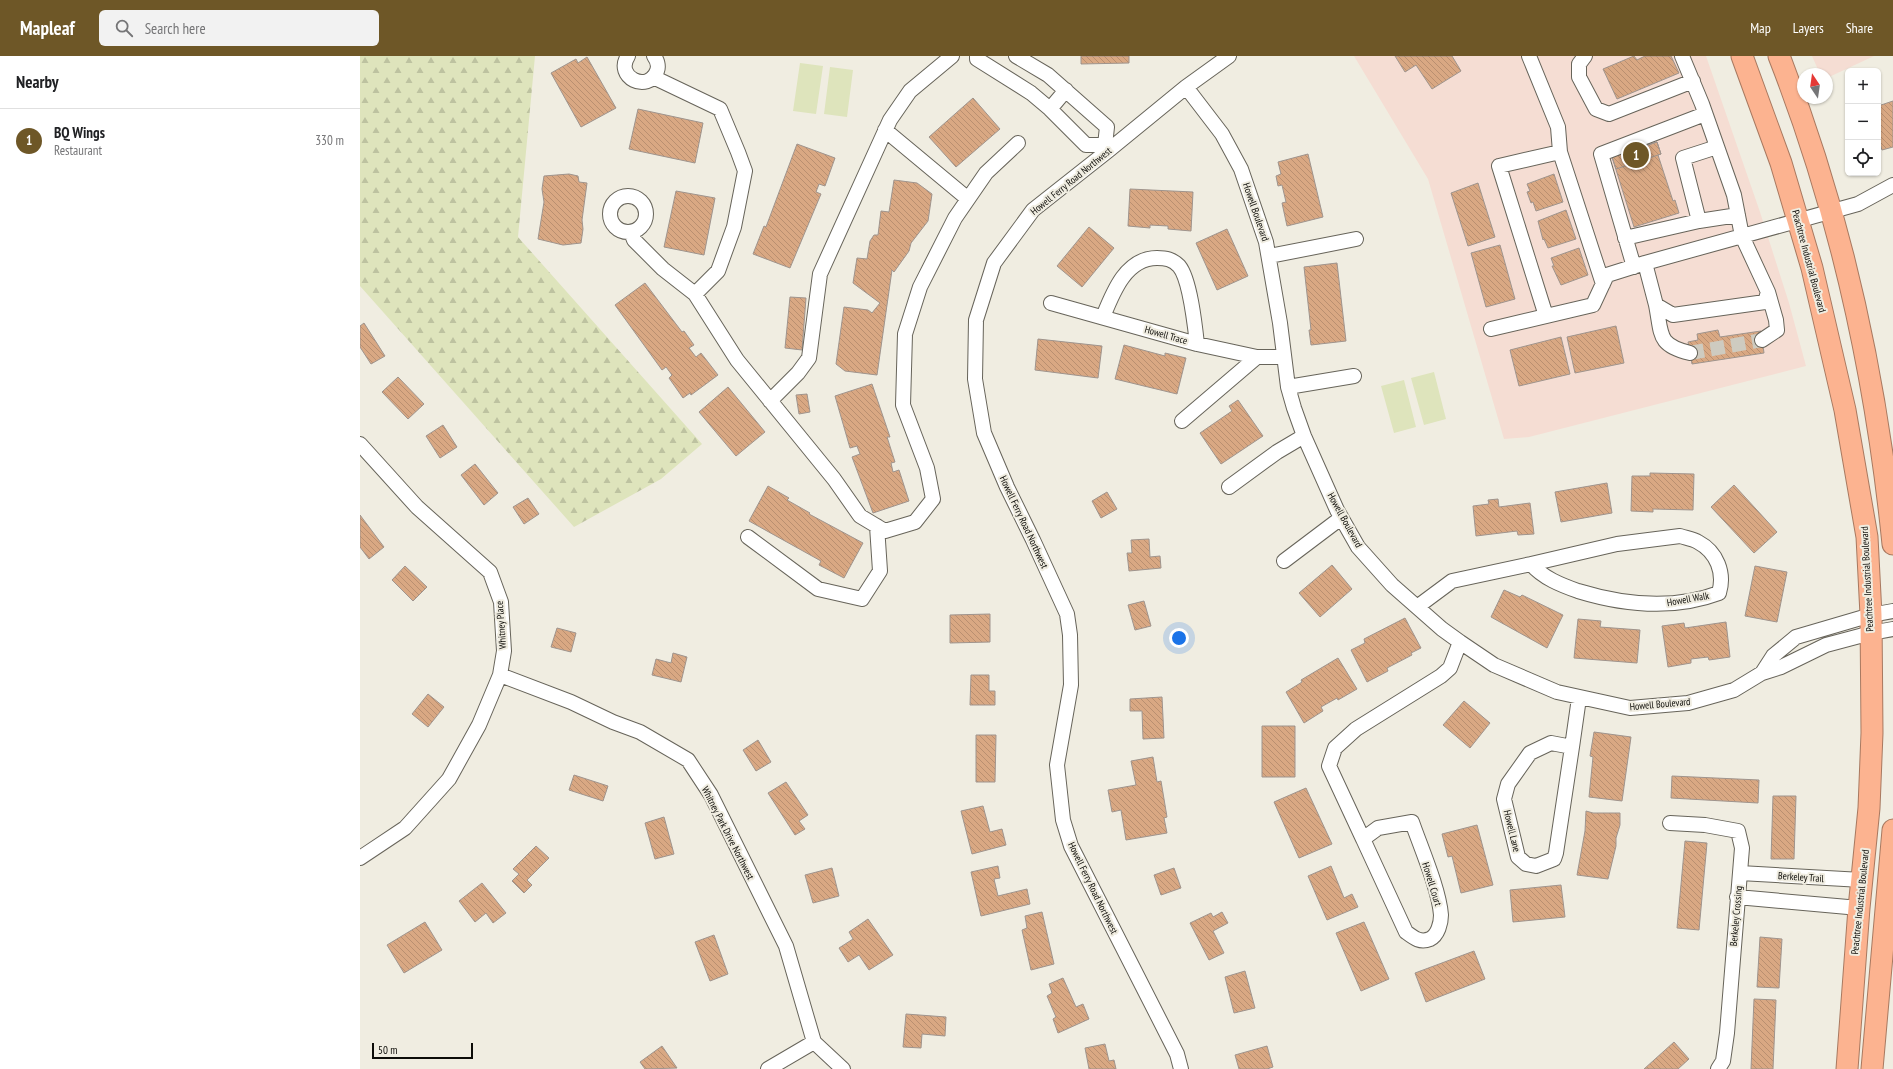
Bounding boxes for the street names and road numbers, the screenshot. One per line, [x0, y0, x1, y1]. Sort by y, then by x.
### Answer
street label: Howell Ferry Road Northwest [1028, 144, 1114, 218]
street label: Howell Boulevard [1240, 181, 1272, 243]
street label: Peachtree Industrial Boulevard [1789, 208, 1829, 314]
street label: Howell Trace [1143, 323, 1189, 347]
street label: Howell Ferry Road Northwest [997, 474, 1051, 571]
street label: Howell Boulevard [1325, 490, 1365, 550]
street label: Peachtree Industrial Boulevard [1858, 526, 1876, 632]
street label: Howell Walk [1666, 589, 1710, 609]
street label: Whitney Place [493, 600, 509, 650]
street label: Howell Boulevard [1629, 695, 1691, 713]
street label: Whitney Park Drive Northwest [699, 784, 757, 882]
street label: Howell Lane [1501, 809, 1523, 853]
street label: Howell Ferry Road Northwest [1065, 840, 1121, 936]
street label: Peachtree Industrial Boulevard [1848, 849, 1872, 955]
street label: Howell Court [1419, 861, 1445, 908]
street label: Berkeley Trail [1778, 869, 1825, 885]
street label: Berkeley Crossing [1727, 885, 1745, 947]

